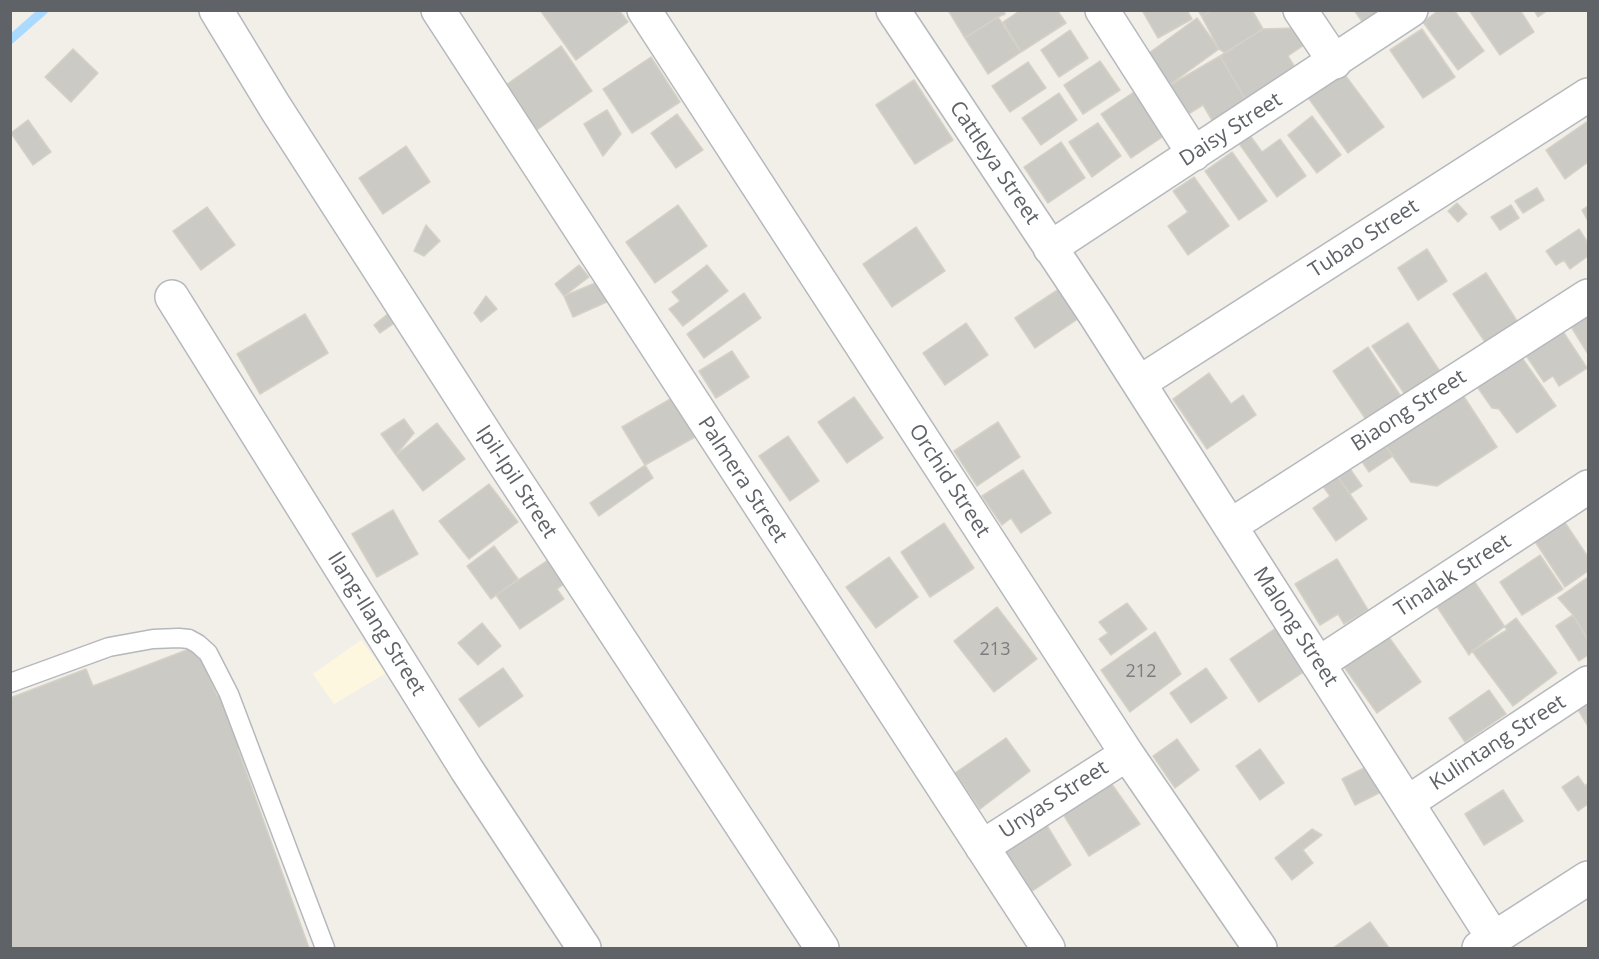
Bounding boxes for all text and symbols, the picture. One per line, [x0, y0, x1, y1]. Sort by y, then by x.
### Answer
street label: Daisy Street [1175, 88, 1287, 172]
street label: Cattleya Street [943, 97, 1045, 229]
street label: Tubao Street [1304, 194, 1424, 284]
street label: Biaong Street [1347, 365, 1471, 457]
street label: Palmera Street [692, 412, 792, 548]
street label: Orchid Street [903, 420, 995, 542]
street label: Ipil-Ipil Street [470, 421, 562, 543]
street label: Tinalak Street [1390, 529, 1516, 623]
street label: Ilang-Ilang Street [322, 547, 430, 701]
street label: Malong Street [1247, 563, 1343, 691]
house number: 213 [980, 639, 1010, 661]
house number: 212 [1126, 661, 1156, 683]
street label: Kulintang Street [1425, 690, 1571, 796]
street label: Unyas Street [995, 756, 1113, 844]

